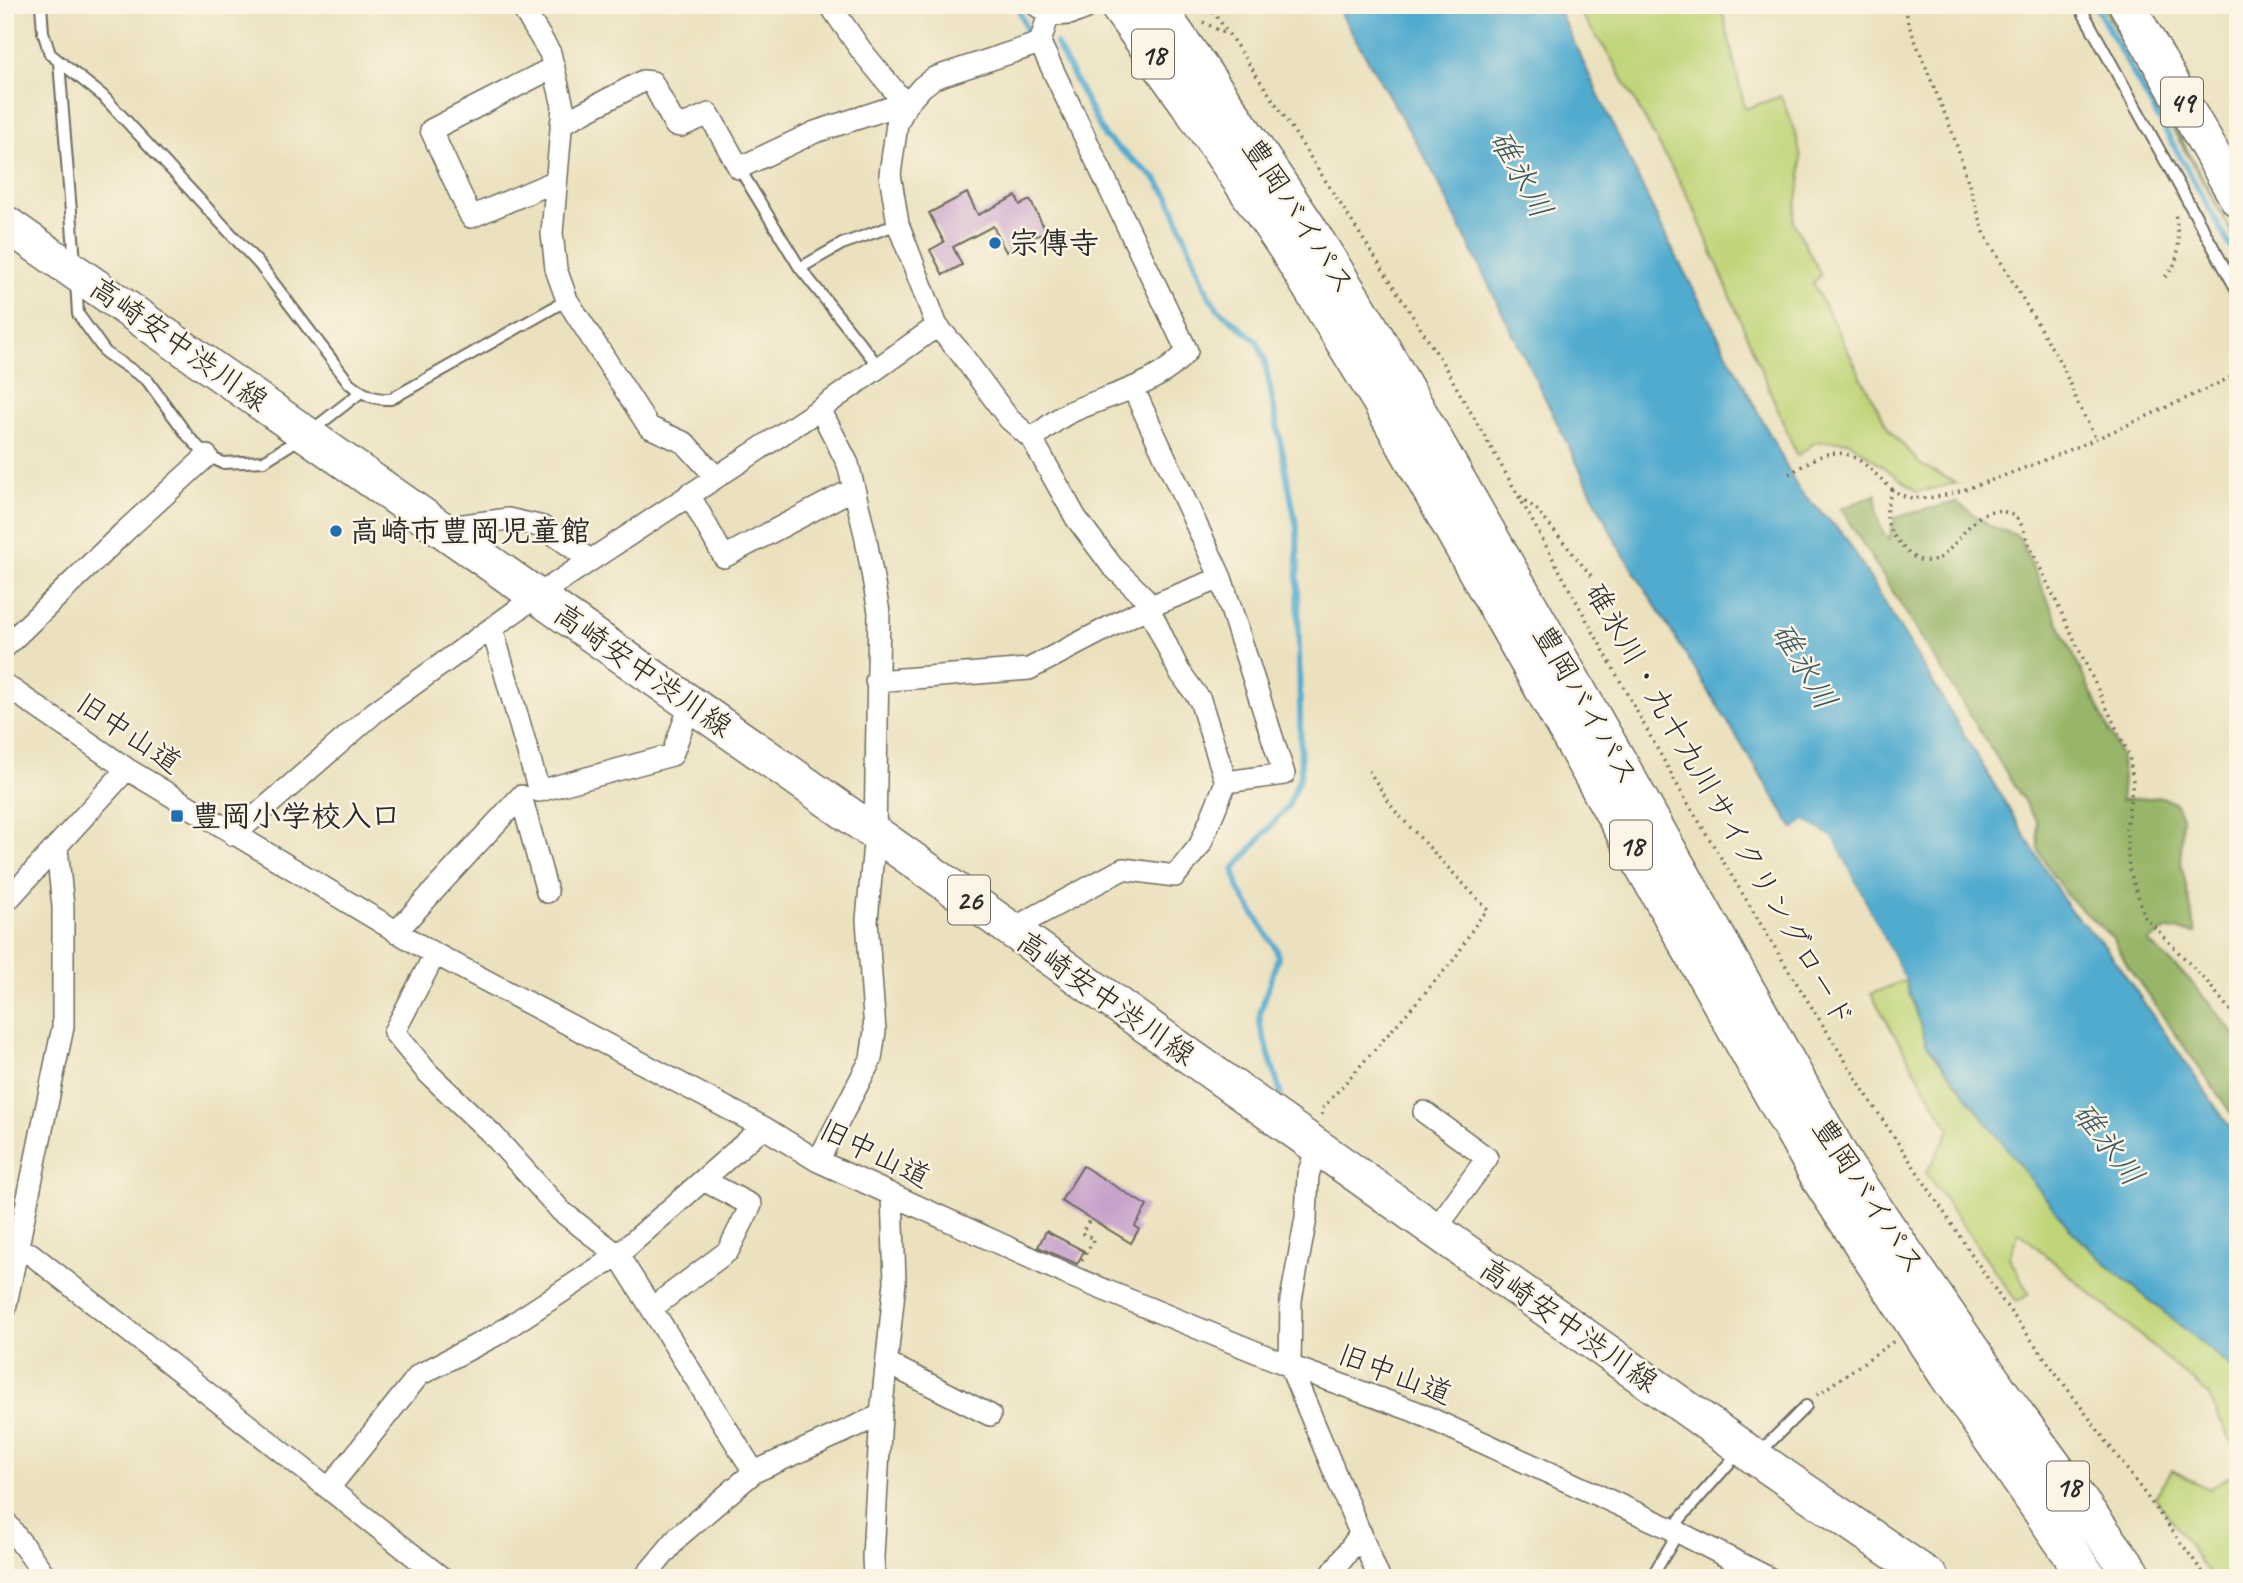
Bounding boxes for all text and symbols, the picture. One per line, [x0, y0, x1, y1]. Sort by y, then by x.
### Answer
road number: 18 [1132, 30, 1174, 78]
road number: 49 [2161, 78, 2203, 126]
water label: 碓氷川 [1480, 122, 1562, 226]
street label: 豊岡バイパス [1234, 130, 1364, 302]
place label: 宗傳寺 [1009, 224, 1099, 262]
marker: 宗傳寺 [987, 235, 1003, 251]
street label: 高崎安中渋川線 [82, 268, 276, 420]
place label: 高崎市豊岡児童館 [350, 512, 590, 550]
marker: 高崎市豊岡児童館 [328, 523, 344, 539]
street label: 碓氷川・九十九川サイクリングロード [1577, 576, 1863, 1034]
street label: 高崎安中渋川線 [546, 594, 740, 746]
water label: 碓氷川 [1762, 614, 1846, 718]
street label: 豊岡バイパス [1525, 618, 1647, 792]
street label: 旧中山道 [69, 684, 189, 782]
place label: 豊岡小学校入口 [191, 797, 401, 835]
marker: 豊岡小学校入口 [169, 808, 185, 824]
road number: 18 [1610, 820, 1652, 870]
road number: 26 [948, 876, 990, 925]
street label: 高崎安中渋川線 [1009, 922, 1203, 1074]
water label: 碓氷川 [2063, 1093, 2153, 1195]
street label: 旧中山道 [813, 1110, 937, 1196]
street label: 豊岡バイパス [1804, 1110, 1934, 1282]
street label: 高崎安中渋川線 [1472, 1249, 1666, 1401]
street label: 旧中山道 [1332, 1335, 1458, 1413]
road number: 18 [2047, 1462, 2089, 1510]

